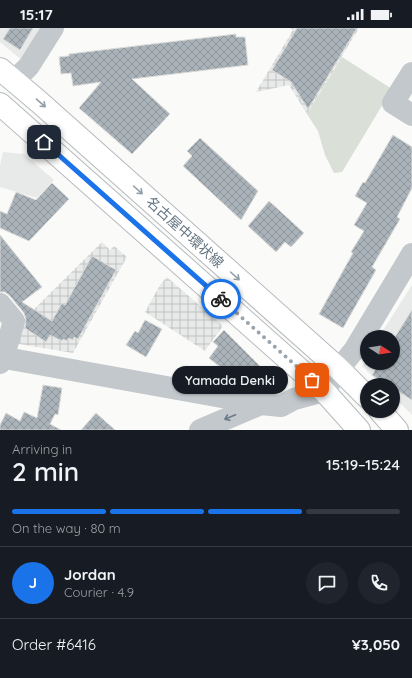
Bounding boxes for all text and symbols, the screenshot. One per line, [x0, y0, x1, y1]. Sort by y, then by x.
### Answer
text: 15:17 [20, 5, 53, 24]
one-way arrow [35, 99, 46, 108]
pin [27, 125, 61, 159]
icon: home [33, 131, 55, 153]
one-way arrow [133, 185, 143, 194]
street label: 名古屋中環状線 [143, 193, 227, 271]
one-way arrow [230, 271, 240, 281]
courier [201, 279, 241, 319]
icon: bike [210, 288, 232, 310]
north arrow [360, 330, 400, 370]
map controls [360, 330, 400, 418]
pin [295, 363, 329, 397]
callout: Yamada Denki [172, 366, 288, 394]
icon: bag [301, 369, 323, 391]
text: Yamada Denki [185, 372, 275, 388]
button: layers [360, 378, 400, 418]
one-way arrow [225, 414, 237, 421]
text: Arriving in [12, 441, 72, 457]
text: 2 min [12, 455, 79, 488]
text: 15:19–15:24 [326, 455, 400, 474]
text: On the way · 80 m [12, 520, 121, 536]
button: chat [306, 562, 348, 604]
button: phone [358, 562, 400, 604]
text: Jordan [64, 565, 116, 584]
text: J [29, 573, 37, 592]
text: Courier · 4.9 [64, 584, 134, 600]
text: Order #6416 [12, 635, 96, 654]
text: ¥3,050 [352, 635, 400, 654]

